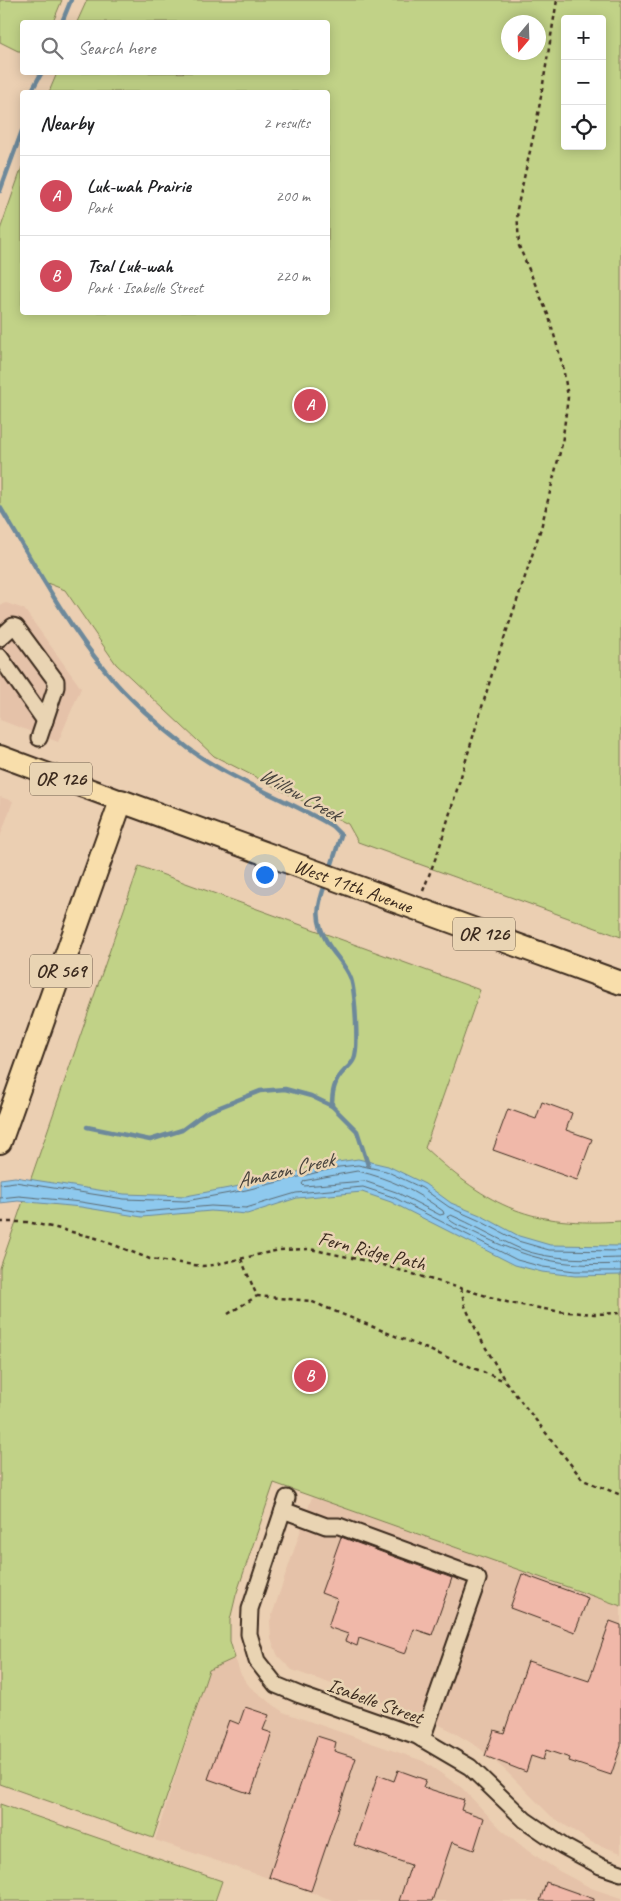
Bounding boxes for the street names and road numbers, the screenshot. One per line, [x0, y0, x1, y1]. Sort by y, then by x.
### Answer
road number: OR 126 [30, 762, 92, 796]
street label: West 11th Avenue [291, 853, 417, 919]
road number: OR 126 [453, 918, 515, 951]
road number: OR 569 [30, 954, 92, 988]
street label: Fern Ridge Path [316, 1226, 429, 1277]
street label: Isabelle Street [324, 1672, 428, 1731]

